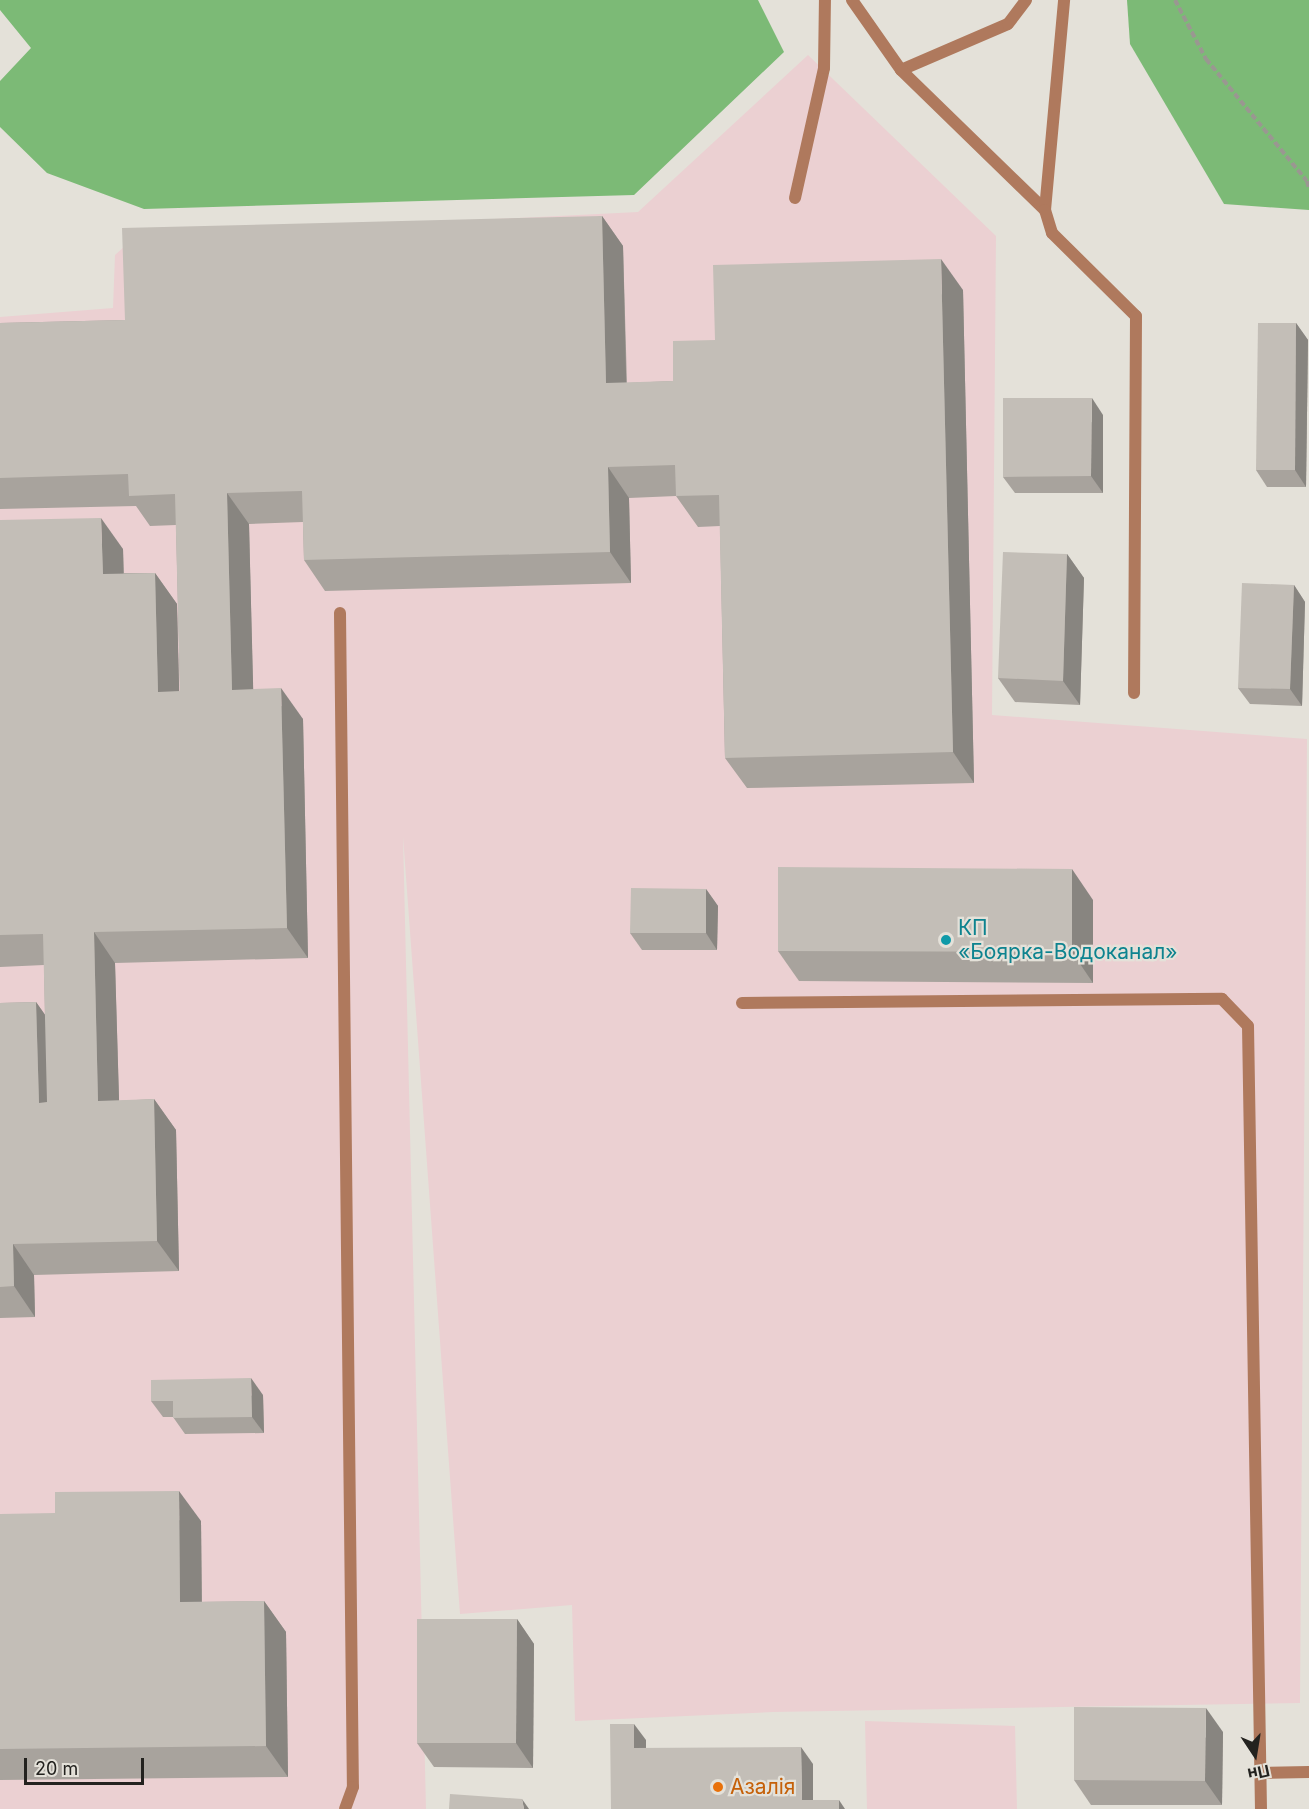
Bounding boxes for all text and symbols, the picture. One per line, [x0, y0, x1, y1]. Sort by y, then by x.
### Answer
place label: КП «Боярка-Водоканал» [958, 915, 1178, 965]
marker: КП «Боярка-Водоканал» [939, 933, 953, 947]
north arrow [1225, 1725, 1285, 1785]
scale bar [27, 1746, 147, 1784]
text: 20 m [35, 1758, 78, 1779]
text: Пн [1246, 1761, 1272, 1785]
place label: Азалія [730, 1774, 795, 1800]
marker: Азалія [711, 1780, 725, 1794]

